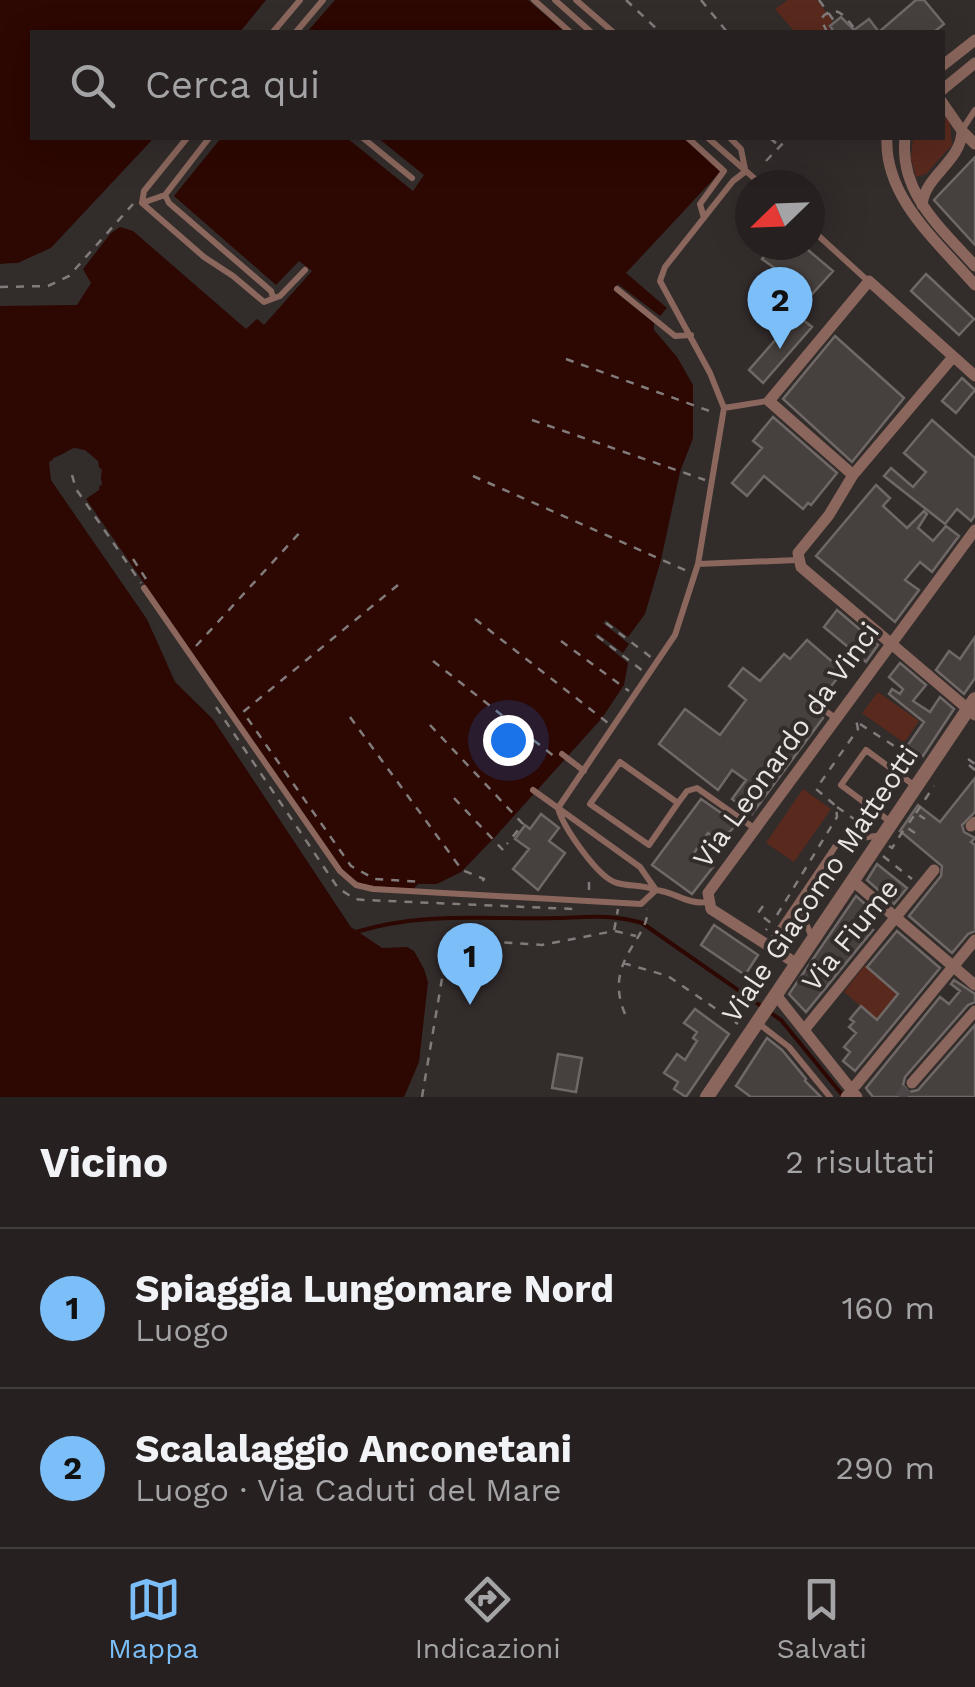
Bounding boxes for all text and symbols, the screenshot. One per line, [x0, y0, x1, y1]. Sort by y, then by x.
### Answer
search box [30, 30, 945, 140]
icon: search [65, 58, 120, 113]
text: Cerca qui [145, 63, 320, 107]
north arrow [735, 170, 825, 260]
pin: 2 [748, 266, 812, 349]
street label: Via Leonardo da Vinci [686, 616, 886, 874]
your location [483, 715, 534, 766]
street label: Viale Giacomo Matteotti [715, 739, 925, 1029]
street label: Via Fiume [795, 872, 905, 998]
pin: 1 [438, 922, 502, 1005]
text: Vicino [40, 1138, 168, 1187]
text: 2 risultati [785, 1143, 935, 1181]
text: Spiaggia Lungomare Nord [135, 1267, 614, 1311]
text: 1 [66, 1289, 79, 1327]
text: 160 m [842, 1289, 935, 1327]
text: Luogo [135, 1311, 229, 1349]
text: Scalalaggio Anconetani [135, 1427, 572, 1471]
text: 2 [63, 1449, 82, 1487]
text: 290 m [835, 1449, 935, 1487]
text: Luogo · Via Caduti del Mare [135, 1471, 562, 1509]
tab: Mappa [108, 1572, 199, 1665]
tab: Indicazioni [415, 1572, 561, 1665]
tab: Salvati [777, 1572, 867, 1665]

